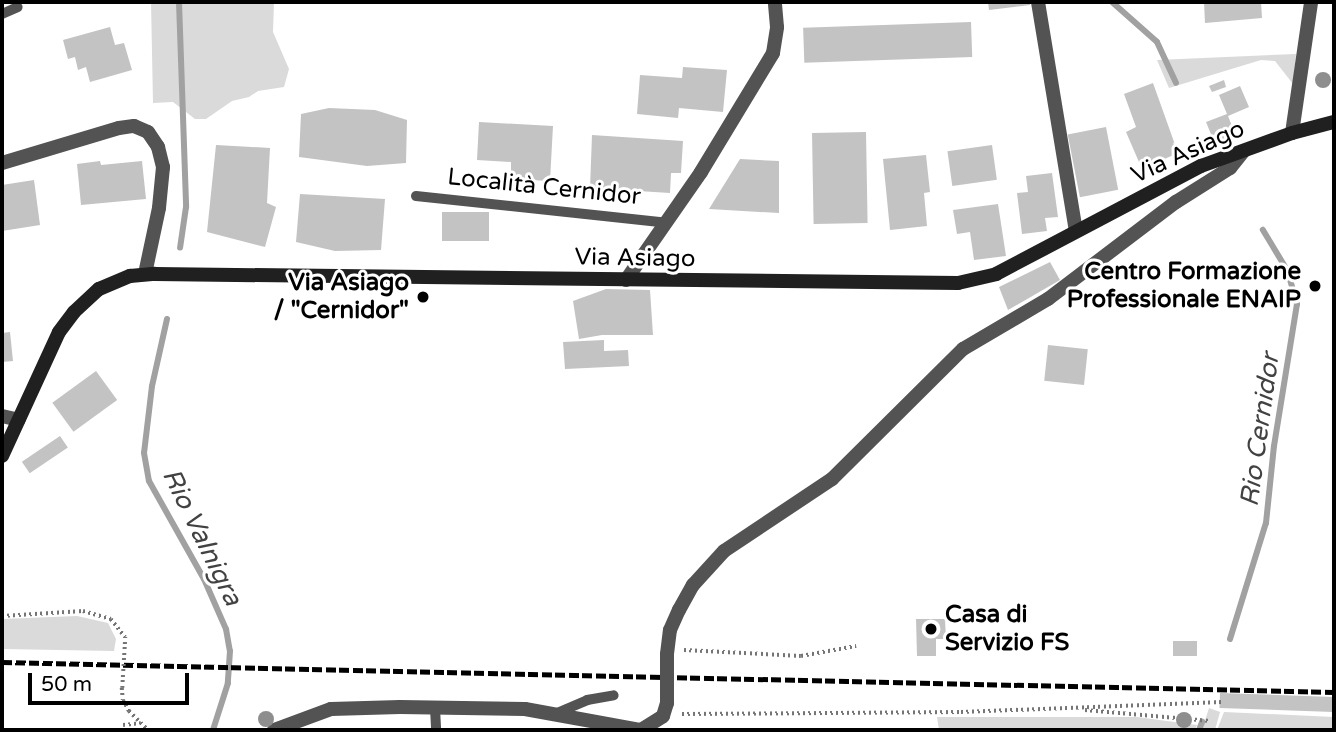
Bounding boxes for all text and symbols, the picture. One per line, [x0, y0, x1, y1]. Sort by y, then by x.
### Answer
street label: Via Asiago [1127, 114, 1249, 190]
street label: Località Cernidor [446, 163, 642, 211]
street label: Via Asiago [574, 243, 696, 273]
place label: Centro Formazione Professionale ENAIP [1067, 258, 1301, 314]
place label: Via Asiago / "Cernidor" [274, 269, 409, 325]
marker: Centro Formazione Professionale ENAIP [1307, 278, 1323, 294]
marker: Via Asiago / "Cernidor" [415, 289, 431, 305]
water label: Rio Cernidor [1234, 351, 1286, 509]
water label: Rio Valnigra [155, 463, 249, 611]
place label: Casa di Servizio FS [945, 601, 1069, 657]
marker: Casa di Servizio FS [923, 621, 939, 637]
scale bar [32, 658, 192, 702]
text: 50 m [41, 672, 92, 697]

